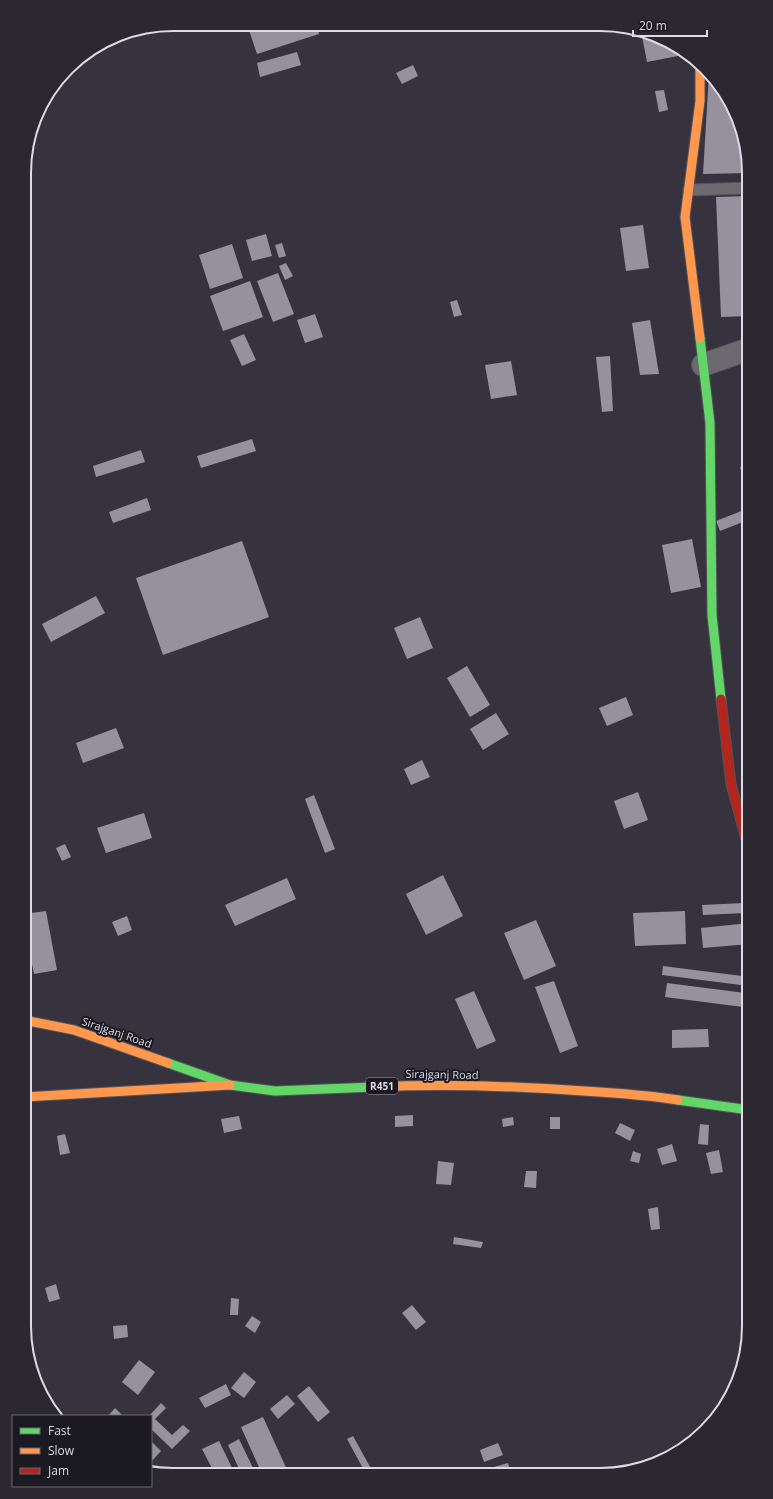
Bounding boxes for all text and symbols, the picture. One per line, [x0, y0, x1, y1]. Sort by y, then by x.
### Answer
scale bar [633, 12, 707, 38]
text: 20 m [639, 17, 667, 34]
street label: Sirajganj Road [80, 1013, 154, 1051]
street label: Sirajganj Road [405, 1066, 479, 1082]
road number: R451 [366, 1078, 398, 1094]
legend [12, 1415, 152, 1487]
text: Fast [48, 1422, 71, 1439]
text: Slow [48, 1442, 75, 1459]
text: Jam [47, 1462, 69, 1479]

